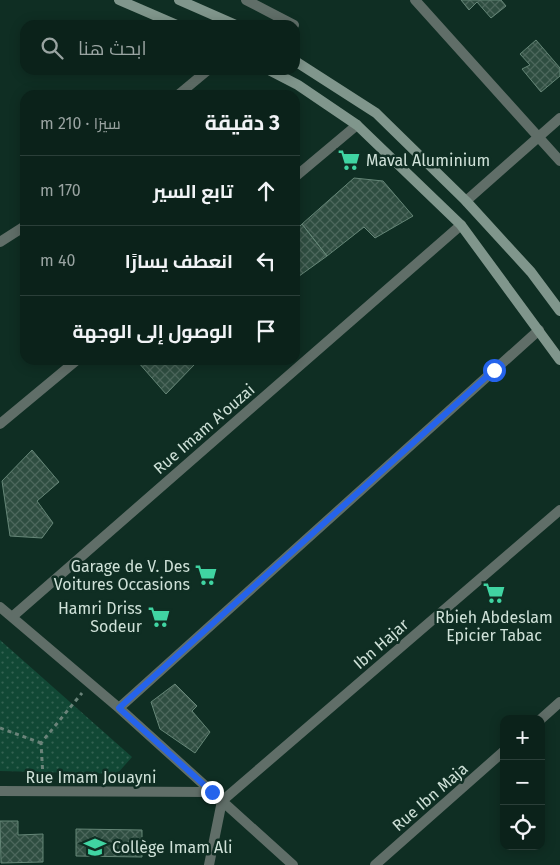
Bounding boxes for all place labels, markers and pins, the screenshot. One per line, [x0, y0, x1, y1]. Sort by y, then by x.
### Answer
supermarket icon: Maval Aluminium [336, 147, 362, 173]
place label: Maval Aluminium [366, 151, 490, 170]
place label: Garage de V. Des Voitures Occasions [54, 557, 190, 594]
supermarket icon: Garage de V. Des Voitures Occasions [193, 562, 219, 588]
supermarket icon: Rbieh Abdeslam Epicier Tabac [481, 580, 507, 606]
place label: Hamri Driss Sodeur [58, 599, 143, 636]
supermarket icon: Hamri Driss Sodeur [146, 604, 172, 630]
place label: Rbieh Abdeslam Epicier Tabac [435, 608, 553, 645]
school or university icon: Collège Imam Ali [82, 834, 108, 860]
place label: Collège Imam Ali [112, 838, 232, 857]

